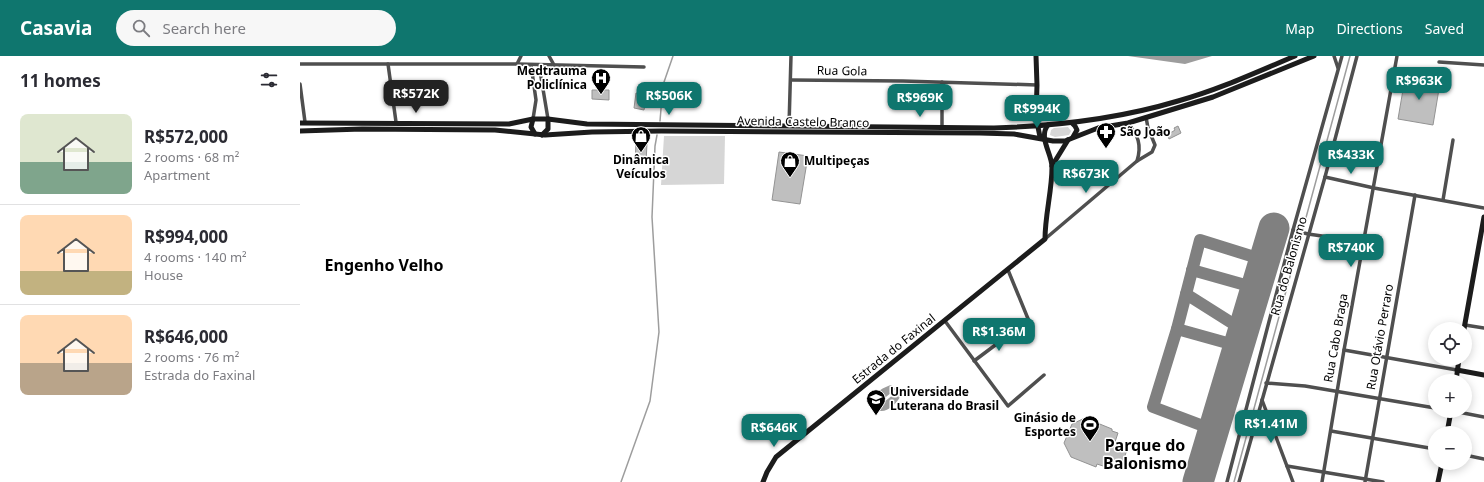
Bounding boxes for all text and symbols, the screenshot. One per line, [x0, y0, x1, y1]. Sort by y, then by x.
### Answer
search box [116, 10, 396, 46]
text: Casavia [20, 15, 92, 41]
icon: search [130, 17, 152, 39]
text: Search here [162, 18, 246, 38]
text: Map [1285, 19, 1314, 38]
text: Directions [1336, 19, 1403, 38]
text: Saved [1425, 19, 1464, 38]
place label: Medtrauma Policlínica [517, 62, 587, 93]
street label: Rua Gola [817, 62, 867, 79]
hospital icon: Medtrauma Policlínica [590, 67, 612, 95]
pin: R$963K [1386, 67, 1452, 101]
text: 11 homes [20, 69, 101, 92]
icon: filters [258, 69, 280, 91]
text: R$963K [1396, 71, 1442, 89]
pin: R$572K [383, 80, 449, 114]
pin: R$506K [636, 82, 702, 116]
text: R$572K [393, 84, 439, 102]
pin: R$969K [887, 84, 953, 118]
text: R$506K [646, 86, 692, 104]
text: R$969K [897, 88, 943, 106]
pin: R$994K [1004, 95, 1070, 129]
text: R$994K [1014, 99, 1060, 117]
street label: Avenida Castelo Branco [737, 112, 869, 131]
pharmacy icon: São João [1095, 121, 1117, 149]
place label: São João [1120, 123, 1171, 140]
text: R$572,000 [144, 125, 228, 148]
shop icon: Dinâmica Veículos [630, 125, 652, 153]
icon: home [52, 130, 100, 178]
pin: R$433K [1318, 141, 1384, 175]
text: R$433K [1328, 145, 1374, 163]
text: 2 rooms · 68 m² [144, 148, 239, 166]
shop icon: Multipeças [779, 150, 801, 178]
place label: Dinâmica Veículos [613, 151, 669, 182]
place label: Multipeças [804, 152, 870, 169]
pin: R$673K [1053, 160, 1119, 194]
text: R$673K [1063, 164, 1109, 182]
text: Apartment [144, 166, 210, 184]
street label: Rua do Balonismo [1266, 214, 1311, 317]
text: R$994,000 [144, 225, 228, 248]
icon: home [52, 231, 100, 279]
pin: R$740K [1318, 234, 1384, 268]
text: R$740K [1328, 238, 1374, 256]
text: 4 rooms · 140 m² [144, 248, 247, 266]
district label: Engenho Velho [325, 254, 443, 276]
text: House [144, 266, 183, 284]
street label: Rua Otávio Perraro [1362, 283, 1397, 391]
street label: Rua Cabo Braga [1319, 292, 1352, 384]
street label: Estrada do Faxinal [848, 310, 939, 388]
pin: R$1.36M [962, 318, 1036, 352]
text: R$1.36M [972, 322, 1026, 340]
map controls [1428, 322, 1472, 470]
button: locate [1428, 322, 1472, 366]
text: R$646,000 [144, 325, 228, 348]
icon: home [52, 331, 100, 379]
text: 2 rooms · 76 m² [144, 348, 239, 366]
text: Estrada do Faxinal [144, 366, 255, 384]
button: + [1428, 374, 1472, 418]
place label: Universidade Luterana do Brasil [890, 383, 999, 414]
school or university icon: Universidade Luterana do Brasil [865, 388, 887, 416]
place label: Ginásio de Esportes [1014, 409, 1076, 440]
pin: R$1.41M [1234, 410, 1308, 444]
pin: R$646K [741, 414, 807, 448]
sports icon: Ginásio de Esportes [1079, 414, 1101, 442]
text: R$1.41M [1244, 414, 1298, 432]
text: R$646K [751, 418, 797, 436]
button: − [1428, 426, 1472, 470]
district label: Parque do Balonismo [1103, 434, 1187, 474]

